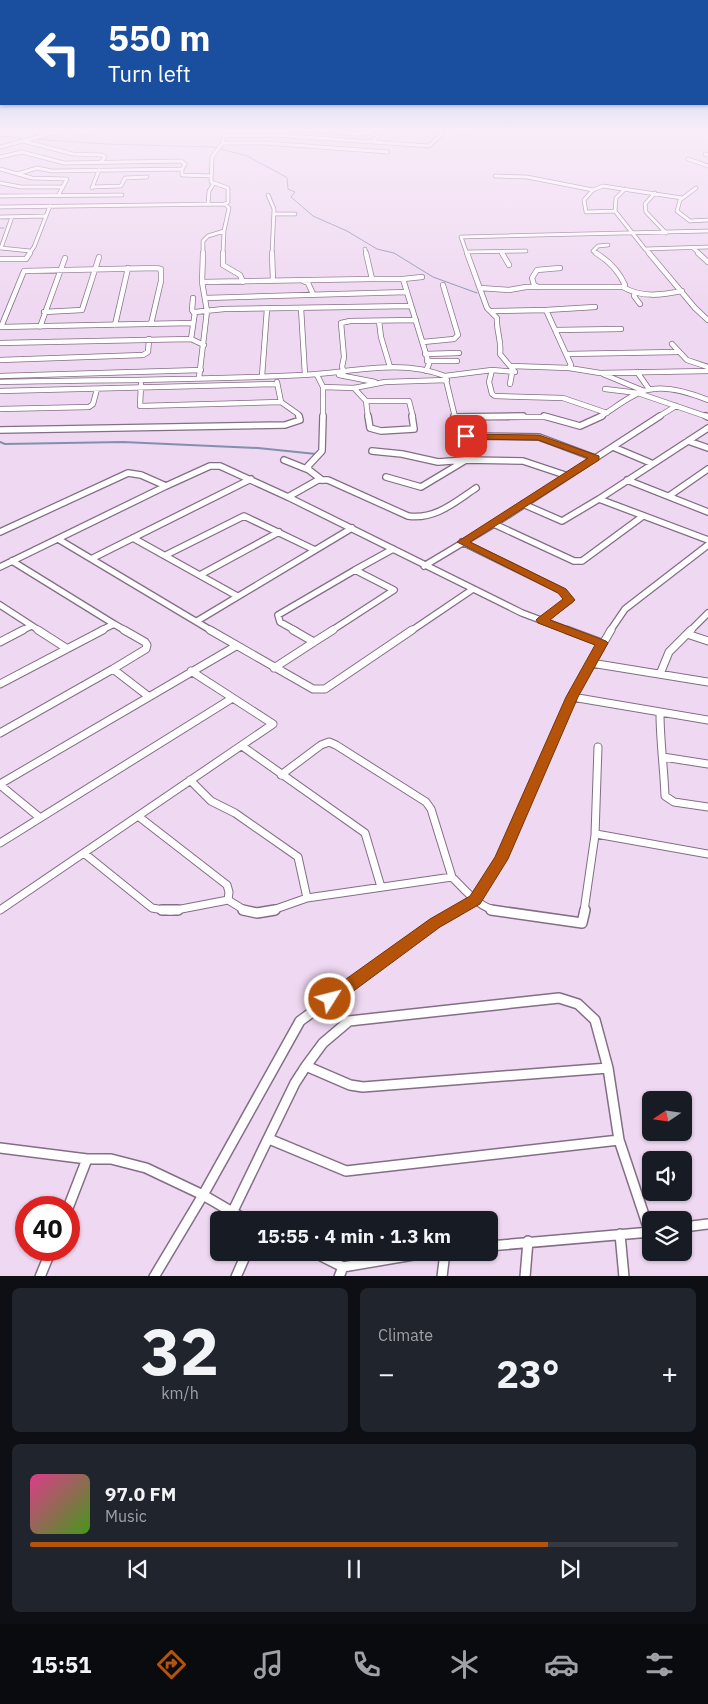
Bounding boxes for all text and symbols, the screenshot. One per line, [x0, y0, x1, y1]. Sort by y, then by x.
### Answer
text: 550 m [108, 15, 211, 61]
icon: left [25, 20, 90, 85]
text: Turn left [108, 59, 191, 88]
pin [445, 415, 487, 457]
icon: arrive [452, 422, 480, 450]
position arrow [303, 972, 355, 1024]
north arrow [642, 1091, 692, 1141]
map controls [642, 1091, 692, 1261]
button: sound [642, 1151, 692, 1201]
speed limit sign: 40 [15, 1196, 80, 1261]
button: layers [642, 1211, 692, 1261]
text: 15:55 · 4 min · 1.3 km [257, 1224, 451, 1248]
text: 32 [141, 1308, 219, 1393]
text: Climate [378, 1325, 433, 1345]
text: 23° [496, 1349, 560, 1398]
text: − [378, 1355, 395, 1392]
text: + [661, 1355, 678, 1392]
text: km/h [161, 1383, 199, 1403]
text: 97.0 FM [105, 1482, 176, 1506]
text: Music [105, 1506, 147, 1526]
icon: previous [124, 1555, 152, 1583]
icon: pause [340, 1555, 368, 1583]
icon: next [556, 1555, 584, 1583]
icon: directions [154, 1647, 189, 1682]
icon: music [251, 1647, 286, 1682]
icon: phone [349, 1647, 384, 1682]
icon: climate [447, 1647, 482, 1682]
icon: car [544, 1647, 579, 1682]
icon: filters [642, 1647, 677, 1682]
text: 15:51 [31, 1650, 91, 1679]

